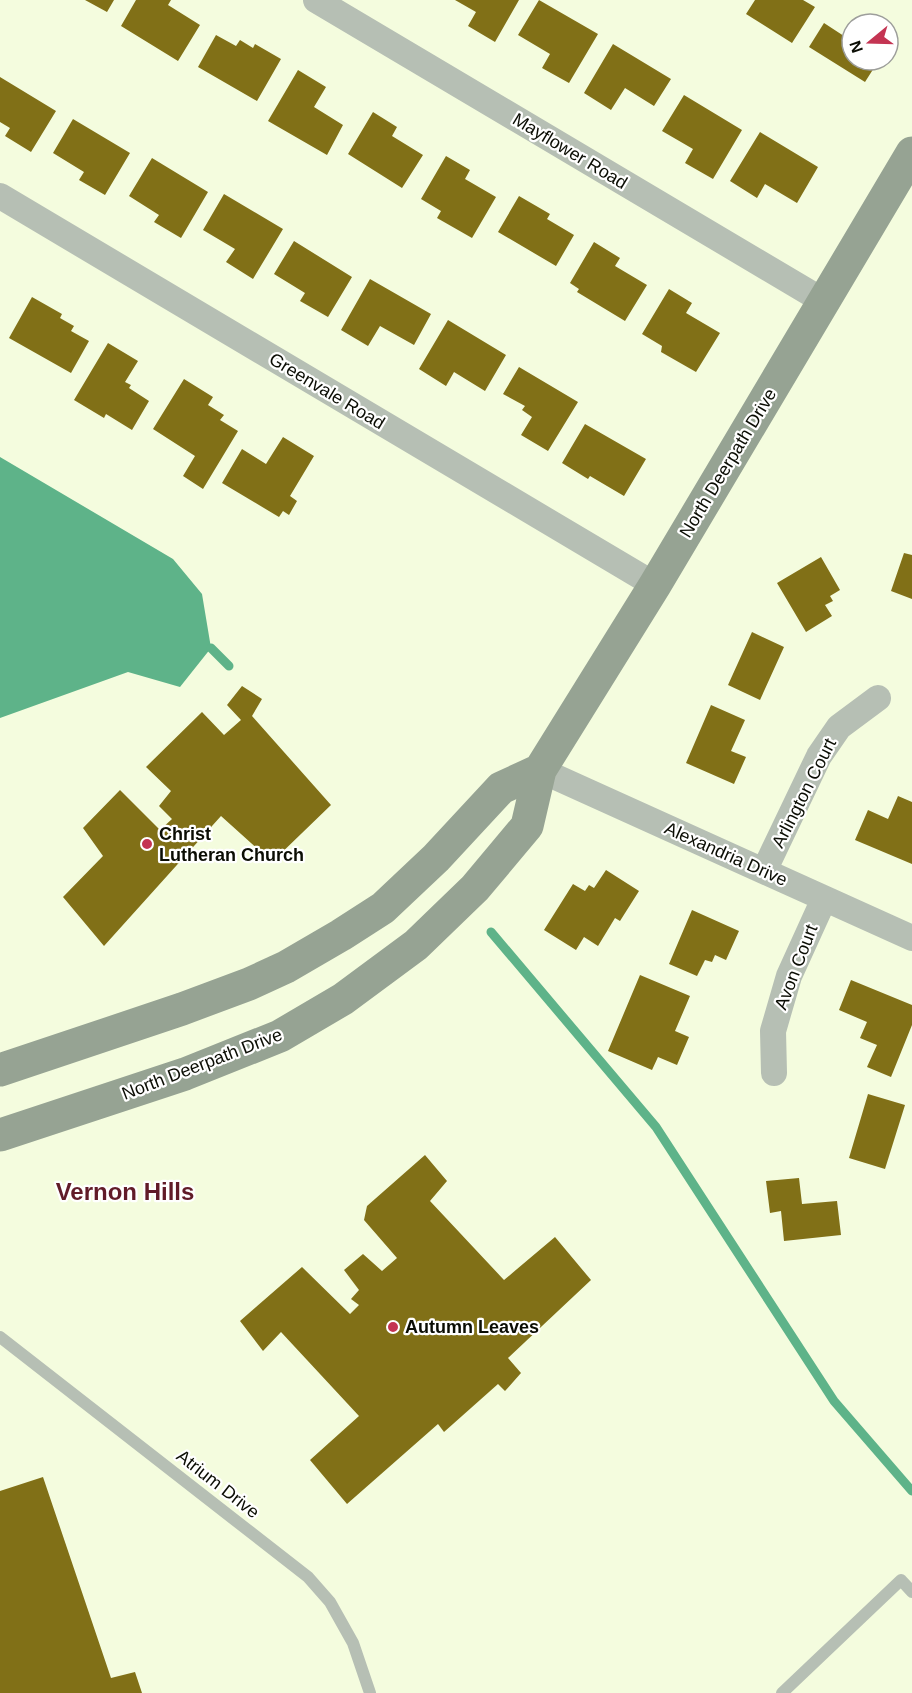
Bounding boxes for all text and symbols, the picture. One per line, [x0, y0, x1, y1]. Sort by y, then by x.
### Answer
north arrow [840, 12, 900, 72]
text: N [846, 38, 866, 55]
street label: Mayflower Road [509, 109, 631, 193]
street label: Greenvale Road [266, 349, 388, 433]
street label: North Deerpath Drive [676, 385, 780, 541]
street label: Arlington Court [768, 735, 840, 851]
street label: Alexandria Drive [662, 818, 790, 890]
place label: Christ Lutheran Church [159, 824, 304, 865]
marker: Christ Lutheran Church [140, 837, 154, 851]
street label: Avon Court [771, 922, 821, 1012]
street label: North Deerpath Drive [119, 1024, 285, 1104]
district label: Vernon Hills [56, 1178, 194, 1205]
place label: Autumn Leaves [405, 1317, 539, 1337]
marker: Autumn Leaves [386, 1320, 400, 1334]
street label: Atrium Drive [173, 1446, 263, 1522]

